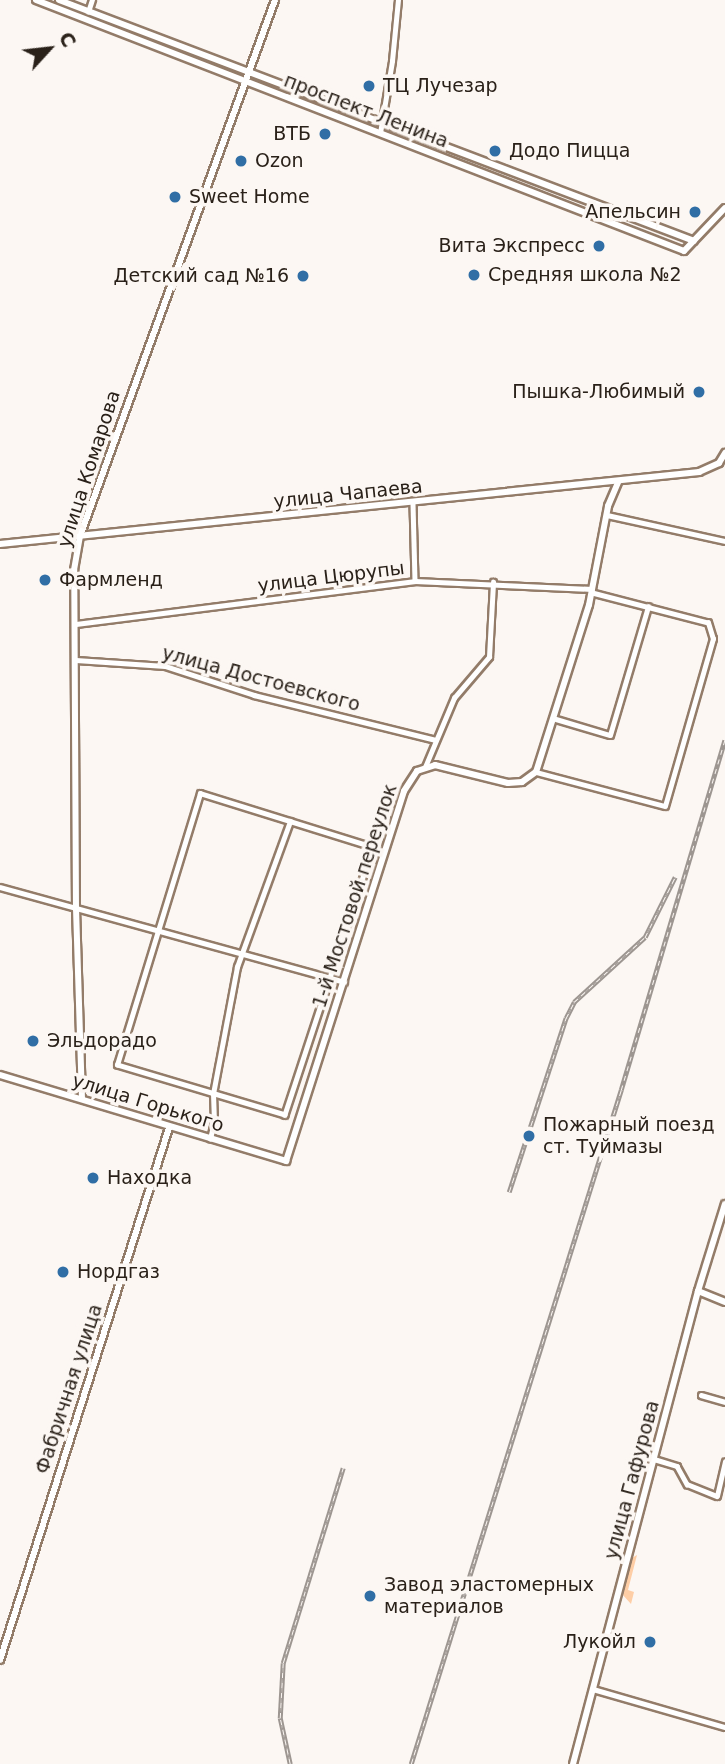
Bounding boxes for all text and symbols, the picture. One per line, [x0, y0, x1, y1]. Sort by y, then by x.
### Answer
north arrow [14, 14, 84, 84]
text: С [55, 28, 81, 51]
street label: проспект Ленина [281, 69, 451, 153]
place label: ТЦ Лучезар [383, 75, 498, 97]
marker: ТЦ Лучезар [361, 78, 377, 94]
place label: ВТБ [273, 123, 311, 145]
marker: ВТБ [317, 126, 333, 142]
place label: Додо Пицца [509, 140, 630, 162]
marker: Додо Пицца [487, 143, 503, 159]
place label: Ozon [255, 150, 304, 172]
marker: Ozon [233, 153, 249, 169]
place label: Sweet Home [189, 186, 310, 208]
marker: Sweet Home [167, 189, 183, 205]
place label: Апельсин [585, 201, 681, 223]
marker: Апельсин [687, 204, 703, 220]
place label: Вита Экспресс [439, 235, 585, 257]
marker: Вита Экспресс [591, 238, 607, 254]
place label: Средняя школа №2 [488, 264, 682, 286]
place label: Детский сад №16 [114, 265, 289, 287]
marker: Средняя школа №2 [466, 267, 482, 283]
marker: Детский сад №16 [295, 268, 311, 284]
place label: Пышка-Любимый [512, 381, 685, 403]
marker: Пышка-Любимый [691, 384, 707, 400]
street label: улица Комарова [53, 388, 125, 550]
street label: улица Чапаева [272, 475, 424, 513]
street label: улица Цюрупы [256, 557, 406, 597]
place label: Фармленд [59, 569, 163, 591]
marker: Фармленд [37, 572, 53, 588]
street label: улица Достоевского [160, 642, 362, 716]
street label: 1-й Мостовой переулок [308, 781, 402, 1011]
place label: Эльдорадо [47, 1030, 157, 1052]
marker: Эльдорадо [25, 1033, 41, 1049]
street label: улица Горького [69, 1069, 227, 1137]
place label: Пожарный поезд ст. Туймазы [543, 1114, 715, 1158]
marker: Пожарный поезд ст. Туймазы [521, 1128, 537, 1144]
place label: Находка [107, 1167, 192, 1189]
marker: Находка [85, 1170, 101, 1186]
place label: Нордгаз [77, 1261, 160, 1283]
marker: Нордгаз [55, 1264, 71, 1280]
street label: Фабричная улица [31, 1301, 107, 1477]
street label: улица Гафурова [600, 1398, 664, 1562]
place label: Завод эластомерных материалов [384, 1574, 594, 1618]
marker: Завод эластомерных материалов [362, 1588, 378, 1604]
place label: Лукойл [563, 1631, 636, 1653]
marker: Лукойл [642, 1634, 658, 1650]

